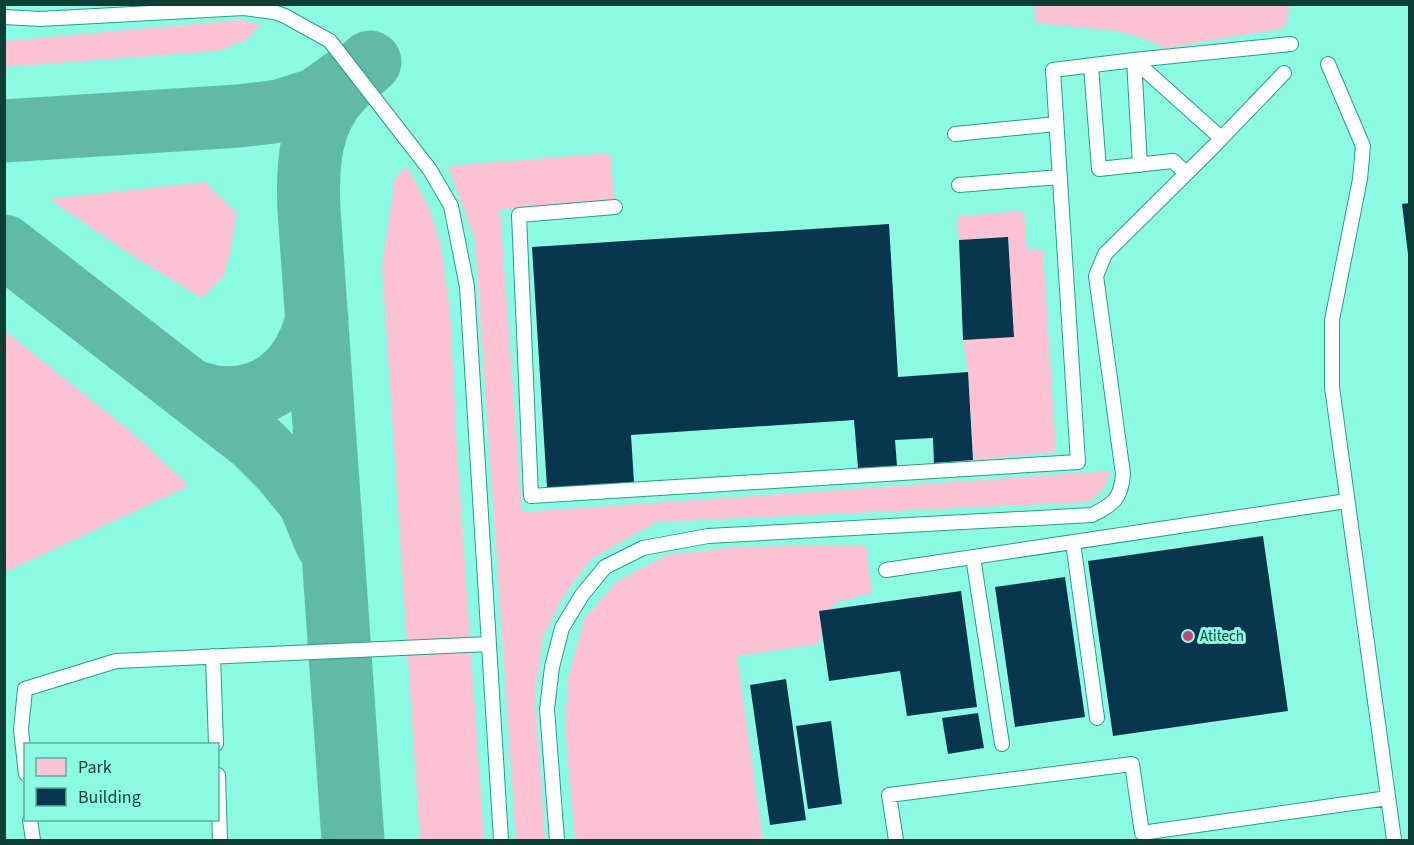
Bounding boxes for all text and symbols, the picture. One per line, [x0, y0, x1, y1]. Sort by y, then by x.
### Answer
place label: Atitech [1200, 626, 1244, 647]
marker: Atitech [1181, 629, 1195, 643]
legend [24, 743, 219, 821]
text: Park [78, 755, 112, 780]
text: Building [78, 785, 141, 810]

